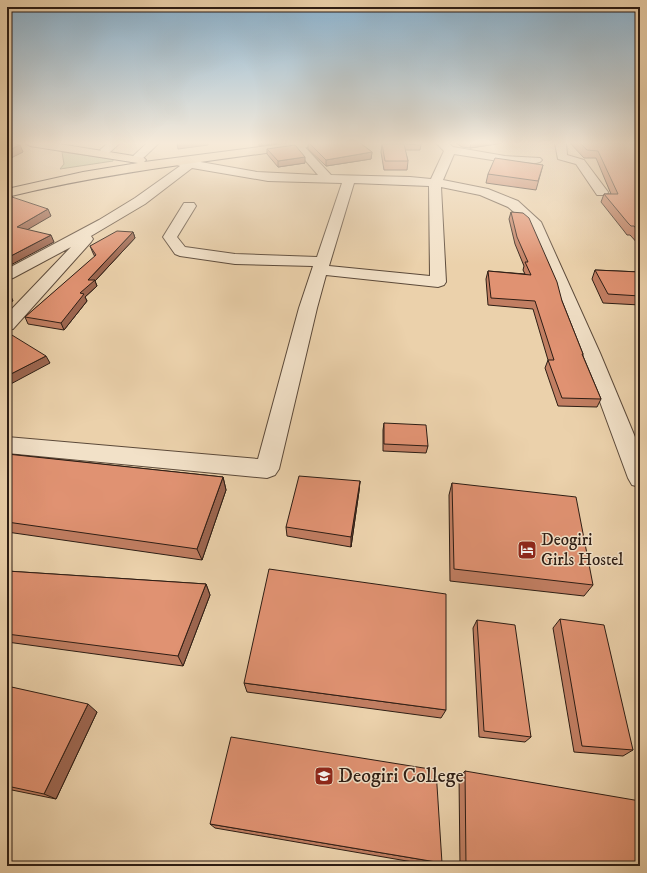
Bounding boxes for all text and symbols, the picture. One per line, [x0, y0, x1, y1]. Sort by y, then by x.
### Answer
place label: Deogiri Girls Hostel [541, 529, 623, 571]
hotel icon: Deogiri Girls Hostel [516, 539, 538, 561]
place label: Deogiri College [338, 764, 464, 789]
school or university icon: Deogiri College [313, 765, 335, 787]

